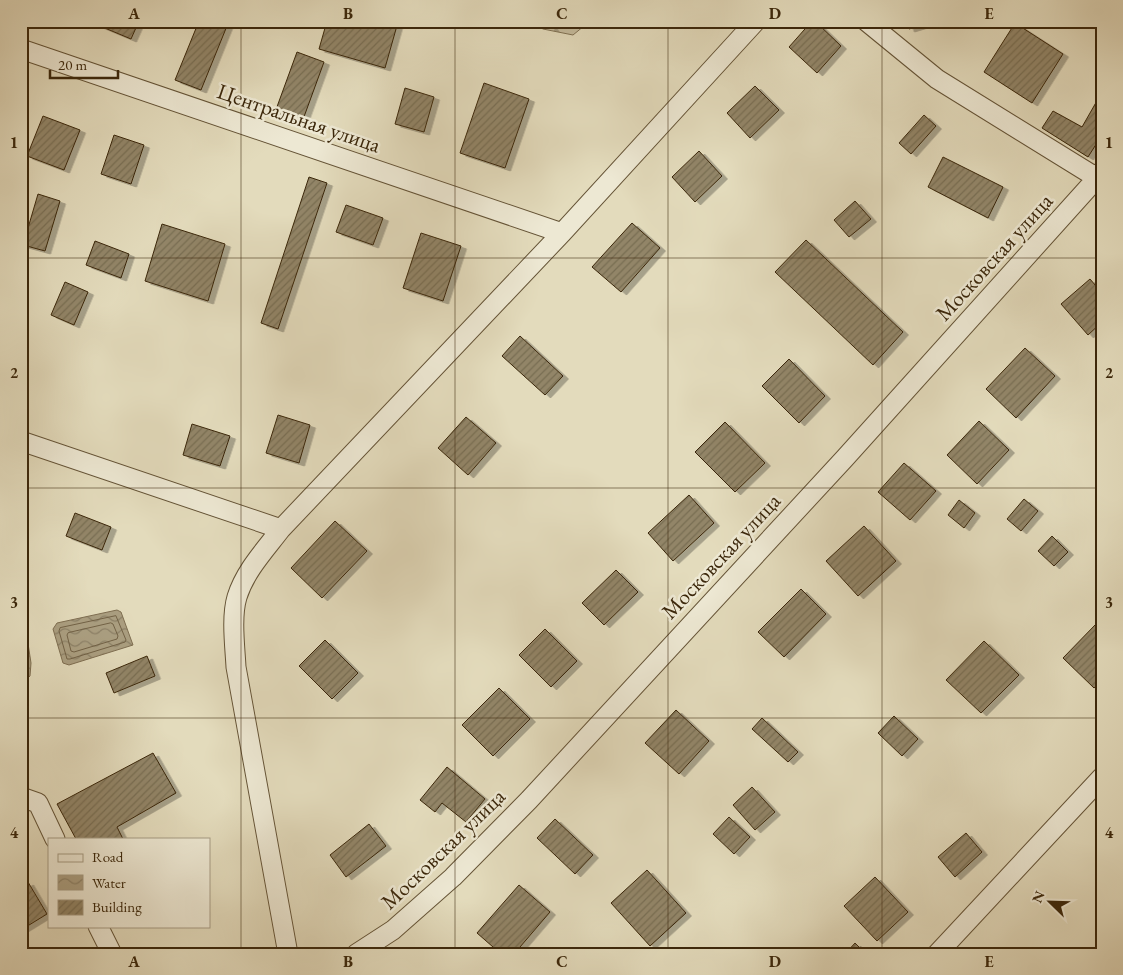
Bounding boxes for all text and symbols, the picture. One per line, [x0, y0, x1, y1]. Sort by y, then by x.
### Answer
text: A [127, 3, 140, 24]
text: B [343, 3, 353, 24]
text: C [556, 3, 568, 24]
text: D [769, 3, 781, 24]
text: E [984, 3, 994, 24]
scale bar [50, 48, 118, 80]
text: 20 m [58, 55, 87, 74]
street label: Центральная улица [213, 76, 385, 160]
text: 1 [10, 132, 18, 153]
text: 1 [1105, 132, 1113, 153]
street label: Московская улица [929, 187, 1059, 327]
text: 2 [10, 362, 19, 383]
text: 2 [1105, 362, 1114, 383]
street label: Московская улица [655, 487, 787, 625]
text: 3 [10, 592, 18, 613]
text: 3 [1105, 592, 1113, 613]
street label: Московская улица [375, 782, 512, 916]
text: 4 [10, 822, 19, 843]
text: 4 [1105, 822, 1114, 843]
legend [48, 838, 210, 928]
text: Road [92, 847, 124, 866]
text: Water [92, 873, 126, 892]
north arrow [1026, 878, 1076, 928]
text: N [1028, 888, 1049, 906]
text: Building [92, 897, 142, 916]
text: A [127, 951, 140, 972]
text: B [343, 951, 353, 972]
text: C [556, 951, 568, 972]
text: D [769, 951, 781, 972]
text: E [984, 951, 994, 972]

